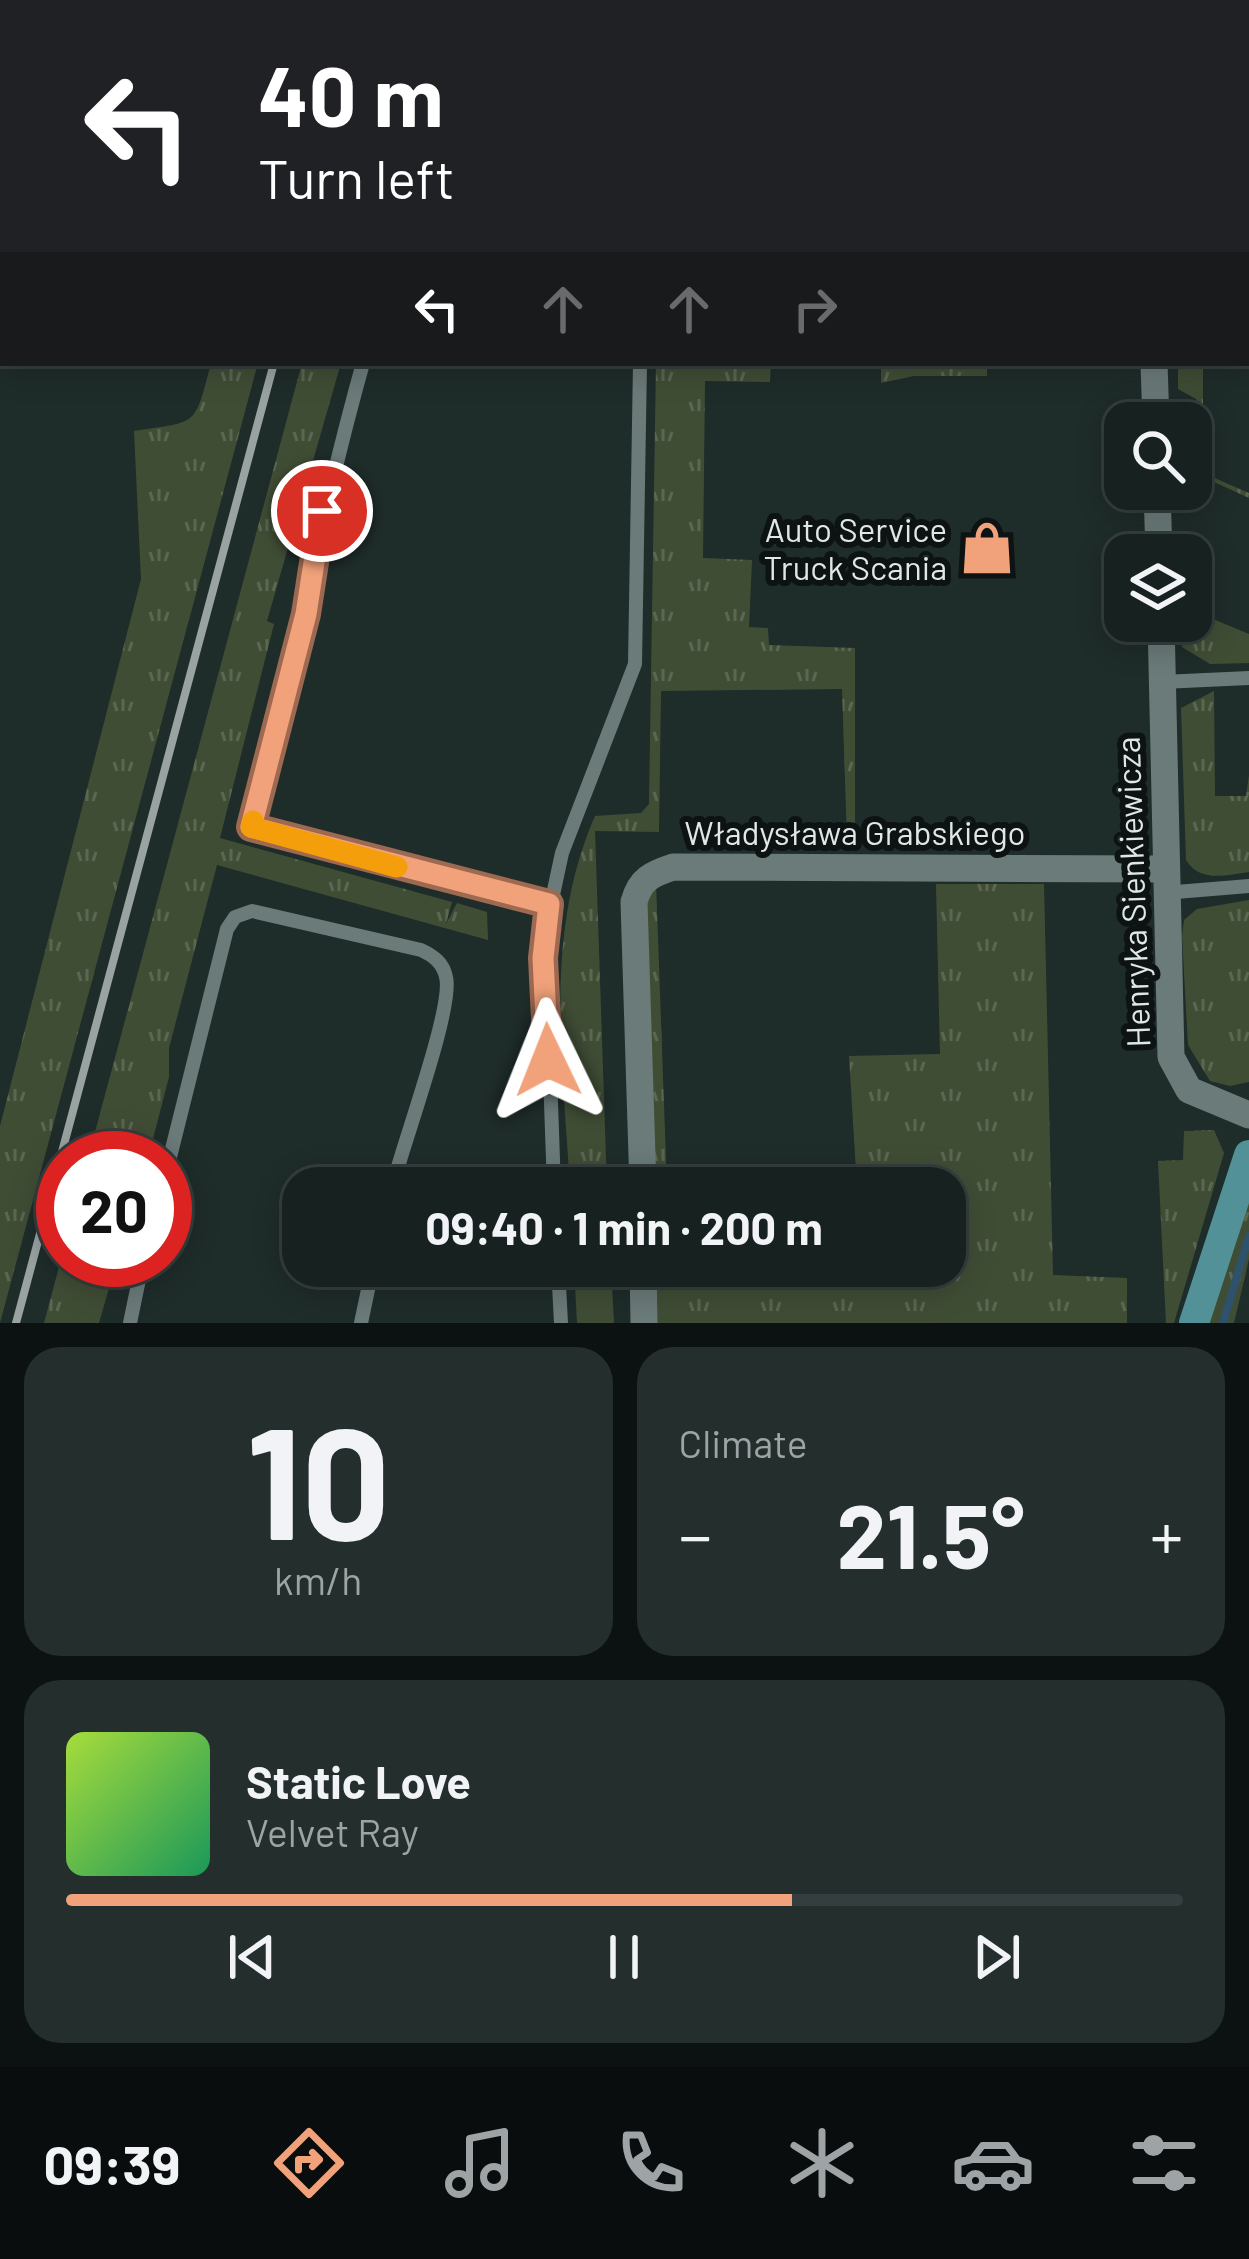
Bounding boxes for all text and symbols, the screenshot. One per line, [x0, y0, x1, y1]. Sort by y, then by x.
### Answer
text: 40 m [258, 43, 444, 144]
icon: left [60, 48, 216, 204]
text: Turn left [258, 145, 455, 210]
icon: left [404, 276, 470, 342]
icon: ahead [530, 276, 596, 342]
icon: ahead [656, 276, 722, 342]
icon: right [782, 276, 848, 342]
map controls [1104, 402, 1212, 642]
button: search [1104, 402, 1212, 510]
pin [271, 460, 373, 562]
icon: arrive [289, 478, 355, 544]
place label: Auto Service Truck Scania [764, 509, 947, 587]
shop icon: Auto Service Truck Scania [958, 519, 1016, 577]
button: layers [1104, 534, 1212, 642]
street label: Henryka Sienkiewicza [1107, 736, 1157, 1048]
street label: Władysława Grabskiego [684, 812, 1026, 852]
position arrow [485, 997, 611, 1123]
speed limit sign: 20 [36, 1131, 192, 1287]
text: 09:40 · 1 min · 200 m [425, 1200, 823, 1254]
text: 10 [246, 1384, 390, 1571]
text: Climate [679, 1419, 808, 1466]
text: 21.5° [837, 1479, 1025, 1587]
text: − [679, 1494, 712, 1573]
text: + [1150, 1494, 1183, 1573]
text: km/h [274, 1556, 362, 1603]
text: Static Love [246, 1754, 471, 1808]
text: Velvet Ray [246, 1808, 419, 1855]
icon: previous [219, 1924, 285, 1990]
icon: pause [591, 1924, 657, 1990]
icon: next [964, 1924, 1030, 1990]
icon: directions [267, 2121, 351, 2205]
icon: music [438, 2121, 522, 2205]
icon: phone [609, 2121, 693, 2205]
icon: climate [780, 2121, 864, 2205]
icon: car [951, 2121, 1035, 2205]
icon: filters [1122, 2121, 1206, 2205]
text: 09:39 [43, 2131, 180, 2196]

